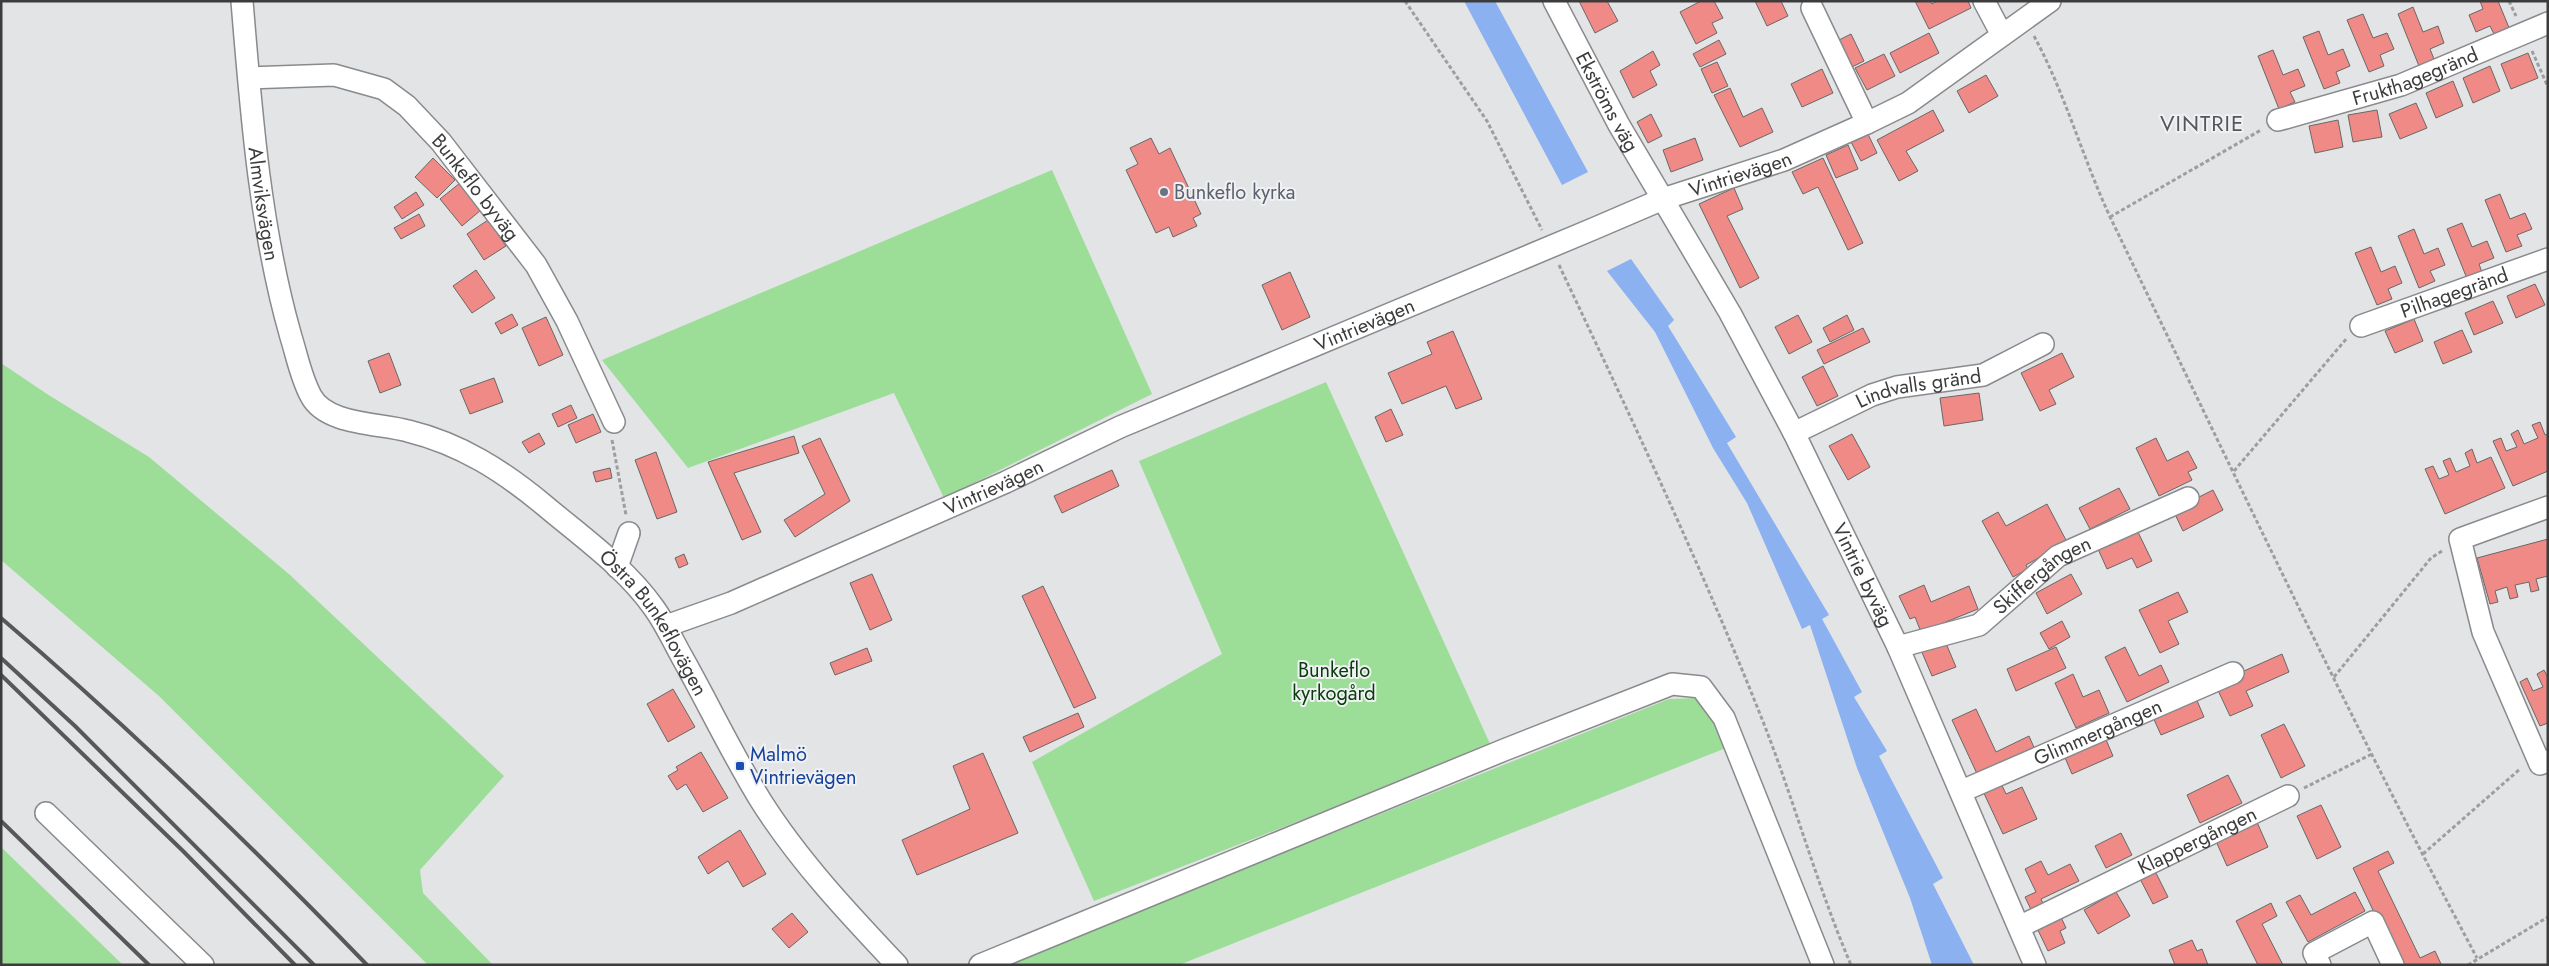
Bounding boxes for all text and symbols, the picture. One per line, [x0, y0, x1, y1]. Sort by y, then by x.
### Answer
street label: Frukthagegränd [2349, 40, 2483, 113]
street label: Ekströms väg [1568, 47, 1646, 157]
district label: VINTRIE [2160, 107, 2244, 139]
street label: Bunkeflo byväg [425, 127, 526, 247]
street label: Vintrievägen [1685, 144, 1797, 205]
street label: Almviksvägen [241, 145, 286, 263]
place label: Bunkeflo kyrka [1174, 178, 1295, 207]
marker: Bunkeflo kyrka [1158, 186, 1170, 198]
street label: Pilhagegränd [2397, 260, 2512, 326]
street label: Vintrievägen [1310, 291, 1419, 359]
street label: Lindvalls gränd [1851, 361, 1983, 416]
street label: Vintrievägen [939, 452, 1048, 523]
street label: Vintrie byväg [1825, 518, 1900, 632]
street label: Skiffergången [1987, 529, 2096, 622]
street label: Östra Bunkeflovägen [593, 543, 715, 701]
park label: Bunkeflo kyrkogård [1292, 656, 1376, 708]
street label: Glimmergången [2029, 692, 2167, 773]
place label: Malmö Vintrievägen [750, 740, 856, 792]
marker: Malmö Vintrievägen [734, 760, 746, 772]
street label: Klappergången [2133, 799, 2262, 882]

